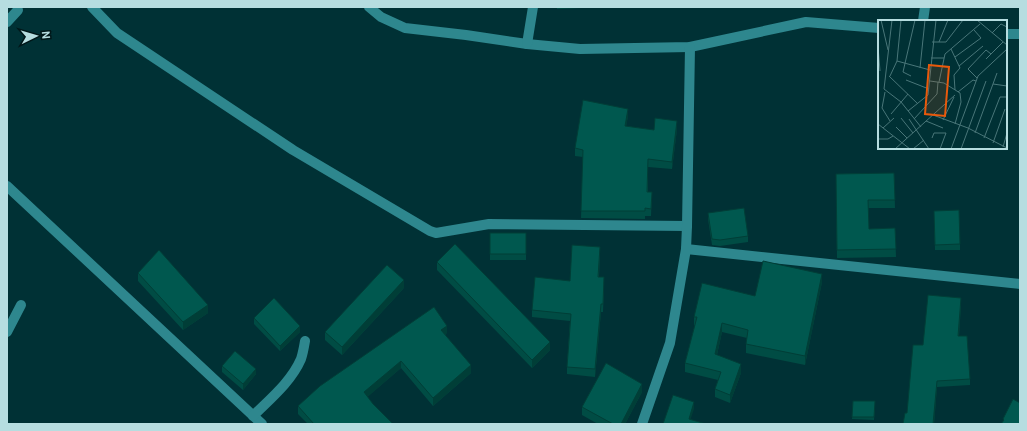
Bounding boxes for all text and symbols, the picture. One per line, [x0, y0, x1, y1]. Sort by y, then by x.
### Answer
north arrow [16, 16, 56, 56]
inset map [878, 20, 1007, 149]
text: N [39, 31, 52, 40]

